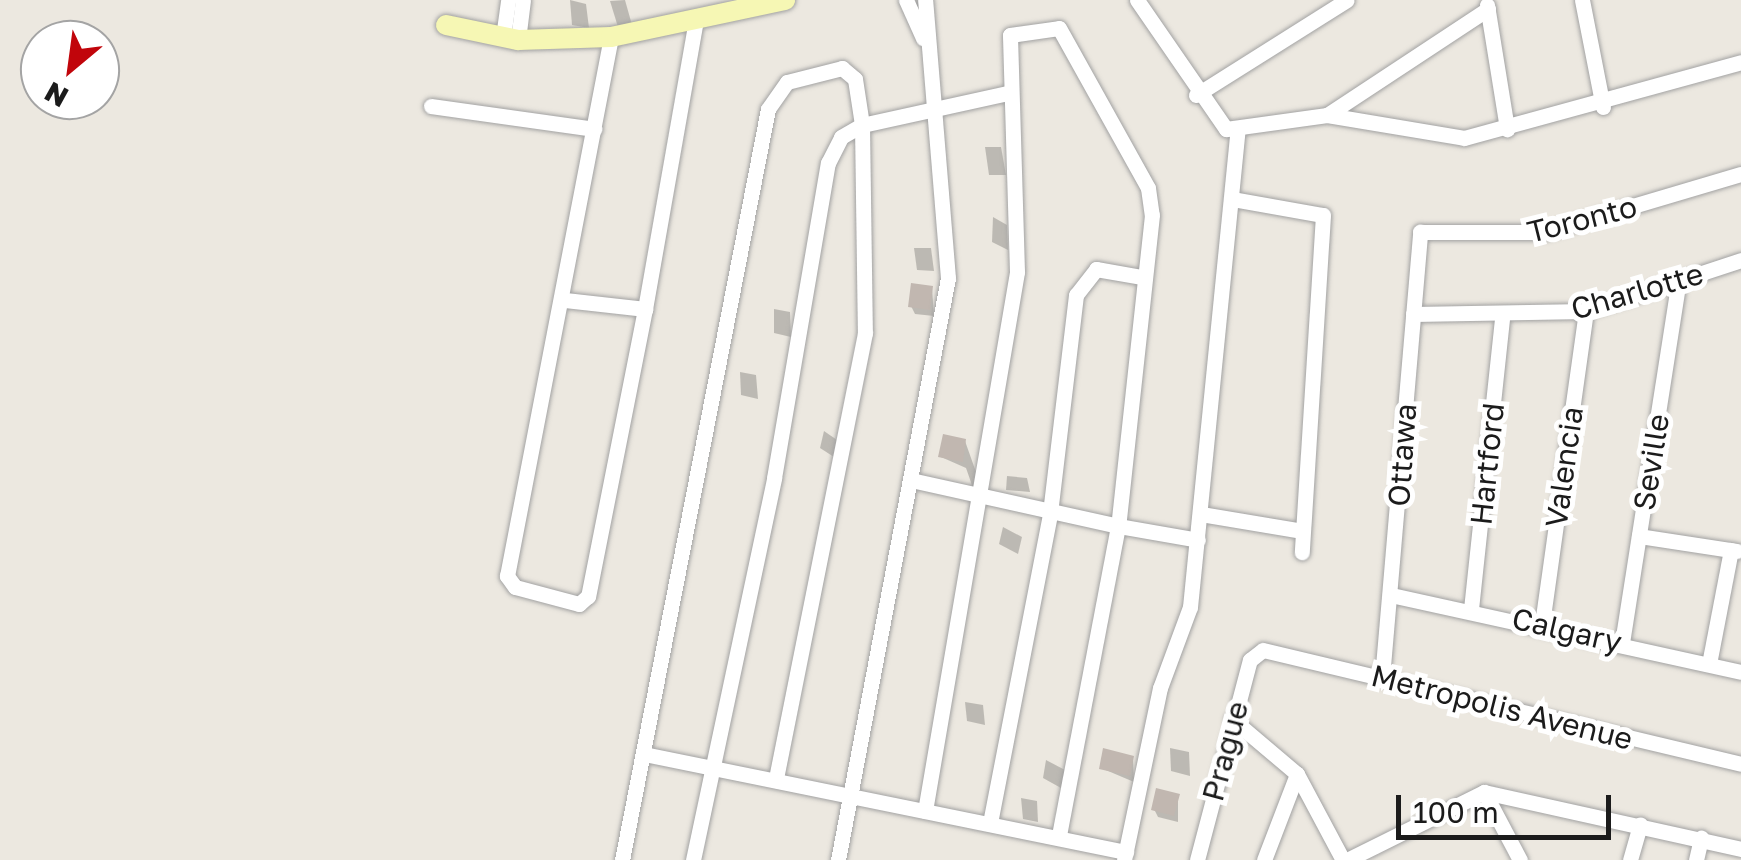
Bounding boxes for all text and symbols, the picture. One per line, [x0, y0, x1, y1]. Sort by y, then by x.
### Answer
north arrow [20, 20, 120, 120]
text: N [39, 75, 73, 115]
street label: Toronto [1524, 188, 1640, 250]
street label: Charlotte [1567, 255, 1707, 327]
street label: Hartford [1463, 401, 1511, 527]
street label: Ottawa [1380, 402, 1424, 508]
street label: Valencia [1538, 404, 1590, 530]
street label: Seville [1626, 411, 1676, 513]
street label: Calgary [1509, 600, 1625, 660]
street label: Metropolis Avenue [1368, 657, 1636, 757]
street label: Prague [1194, 697, 1256, 805]
scale bar [1401, 775, 1616, 837]
text: 100 m [1413, 794, 1499, 830]

